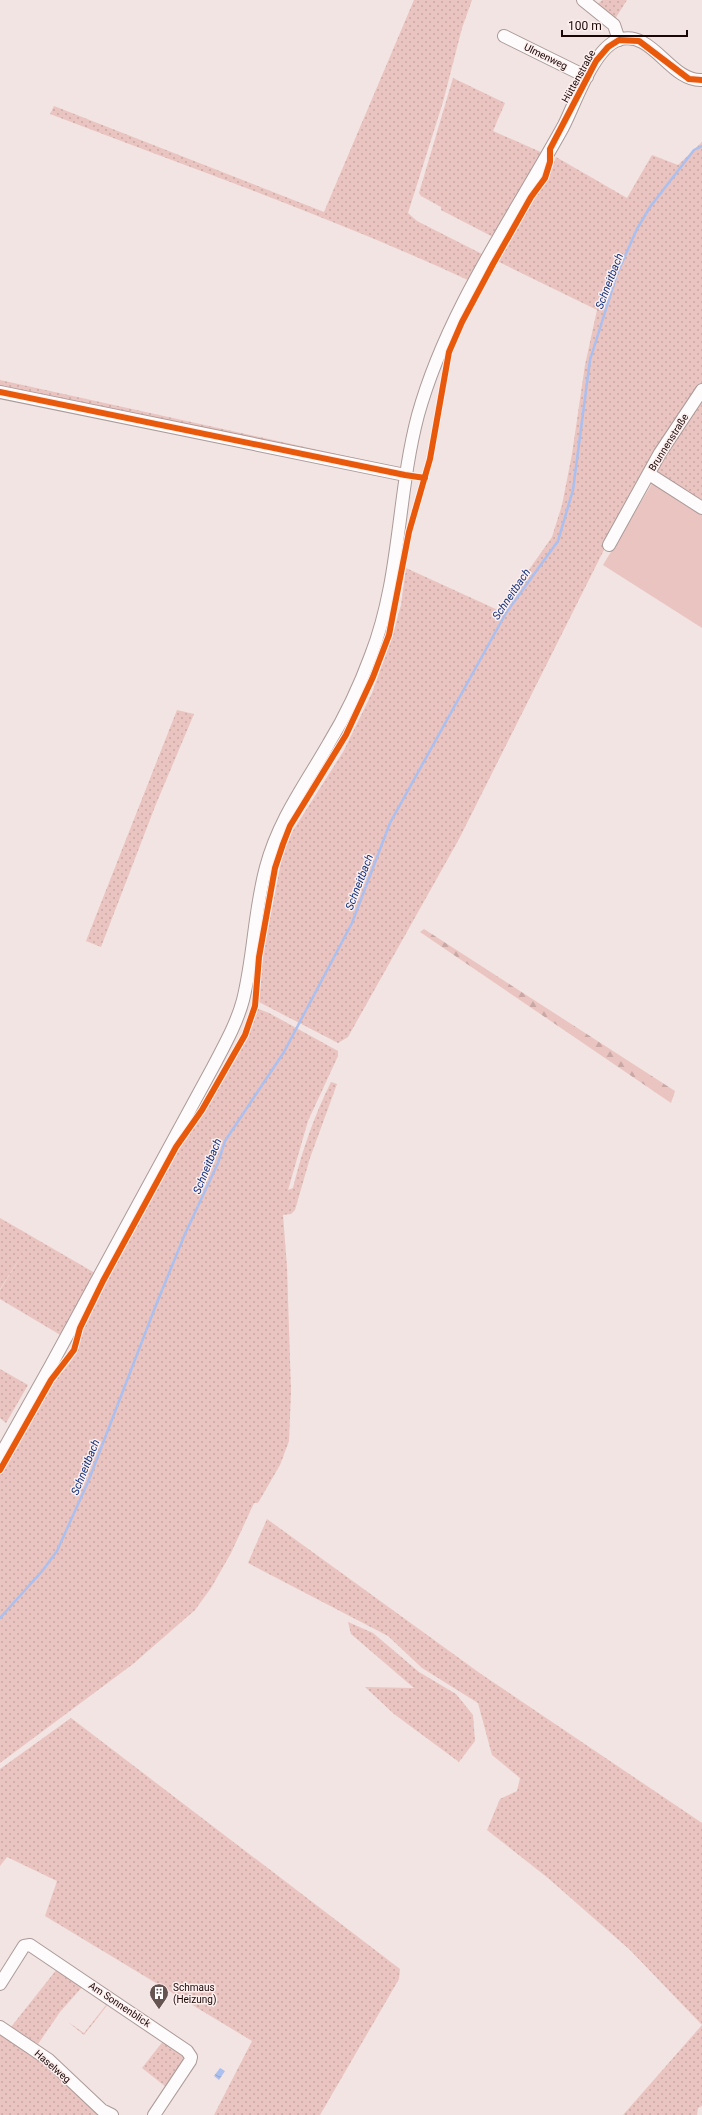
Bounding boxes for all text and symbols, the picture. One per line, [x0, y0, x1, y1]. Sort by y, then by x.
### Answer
scale bar [562, 12, 687, 38]
text: 100 m [568, 19, 602, 33]
street label: Ulmenweg [522, 41, 569, 72]
street label: Hüttenstraße [559, 48, 597, 104]
water label: Schneitbach [593, 251, 626, 311]
street label: Brunnenstraße [646, 412, 690, 473]
water label: Schneitbach [490, 566, 533, 622]
water label: Schneitbach [343, 852, 376, 912]
water label: Schneitbach [190, 1136, 225, 1196]
water label: Schneitbach [68, 1437, 103, 1497]
street label: Am Sonnenblick [87, 1980, 153, 2030]
building icon: Schmaus (Heizung) [148, 1982, 170, 2010]
place label: Schmaus (Heizung) [173, 1982, 216, 2006]
street label: Haselweg [32, 2048, 73, 2085]

